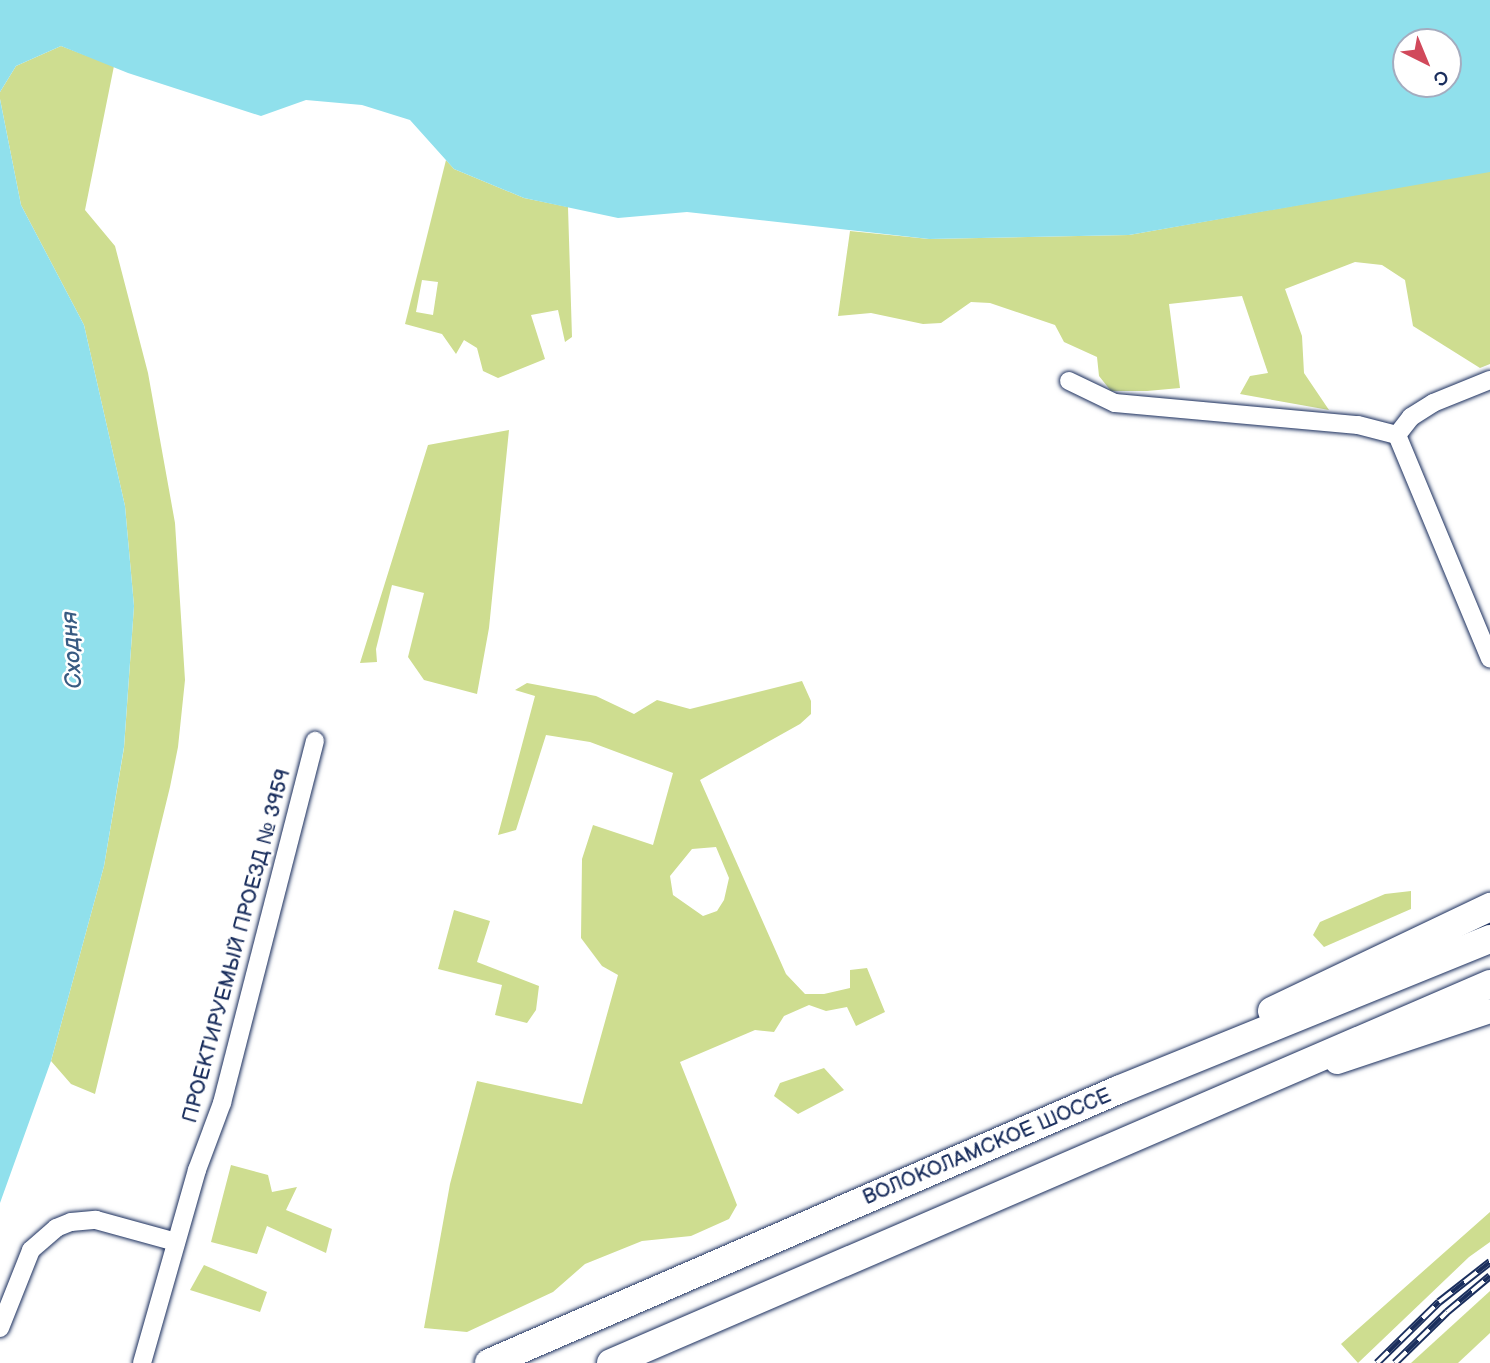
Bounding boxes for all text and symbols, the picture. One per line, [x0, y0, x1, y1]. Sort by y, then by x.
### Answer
north arrow [1392, 28, 1462, 98]
text: С [1428, 64, 1453, 90]
water label: Сходня [56, 610, 88, 690]
street label: ПРОЕКТИРУЕМЫЙ ПРОЕЗД № 3959 [178, 766, 296, 1126]
street label: ВОЛОКОЛАМСКОЕ ШОССЕ [859, 1083, 1115, 1211]

